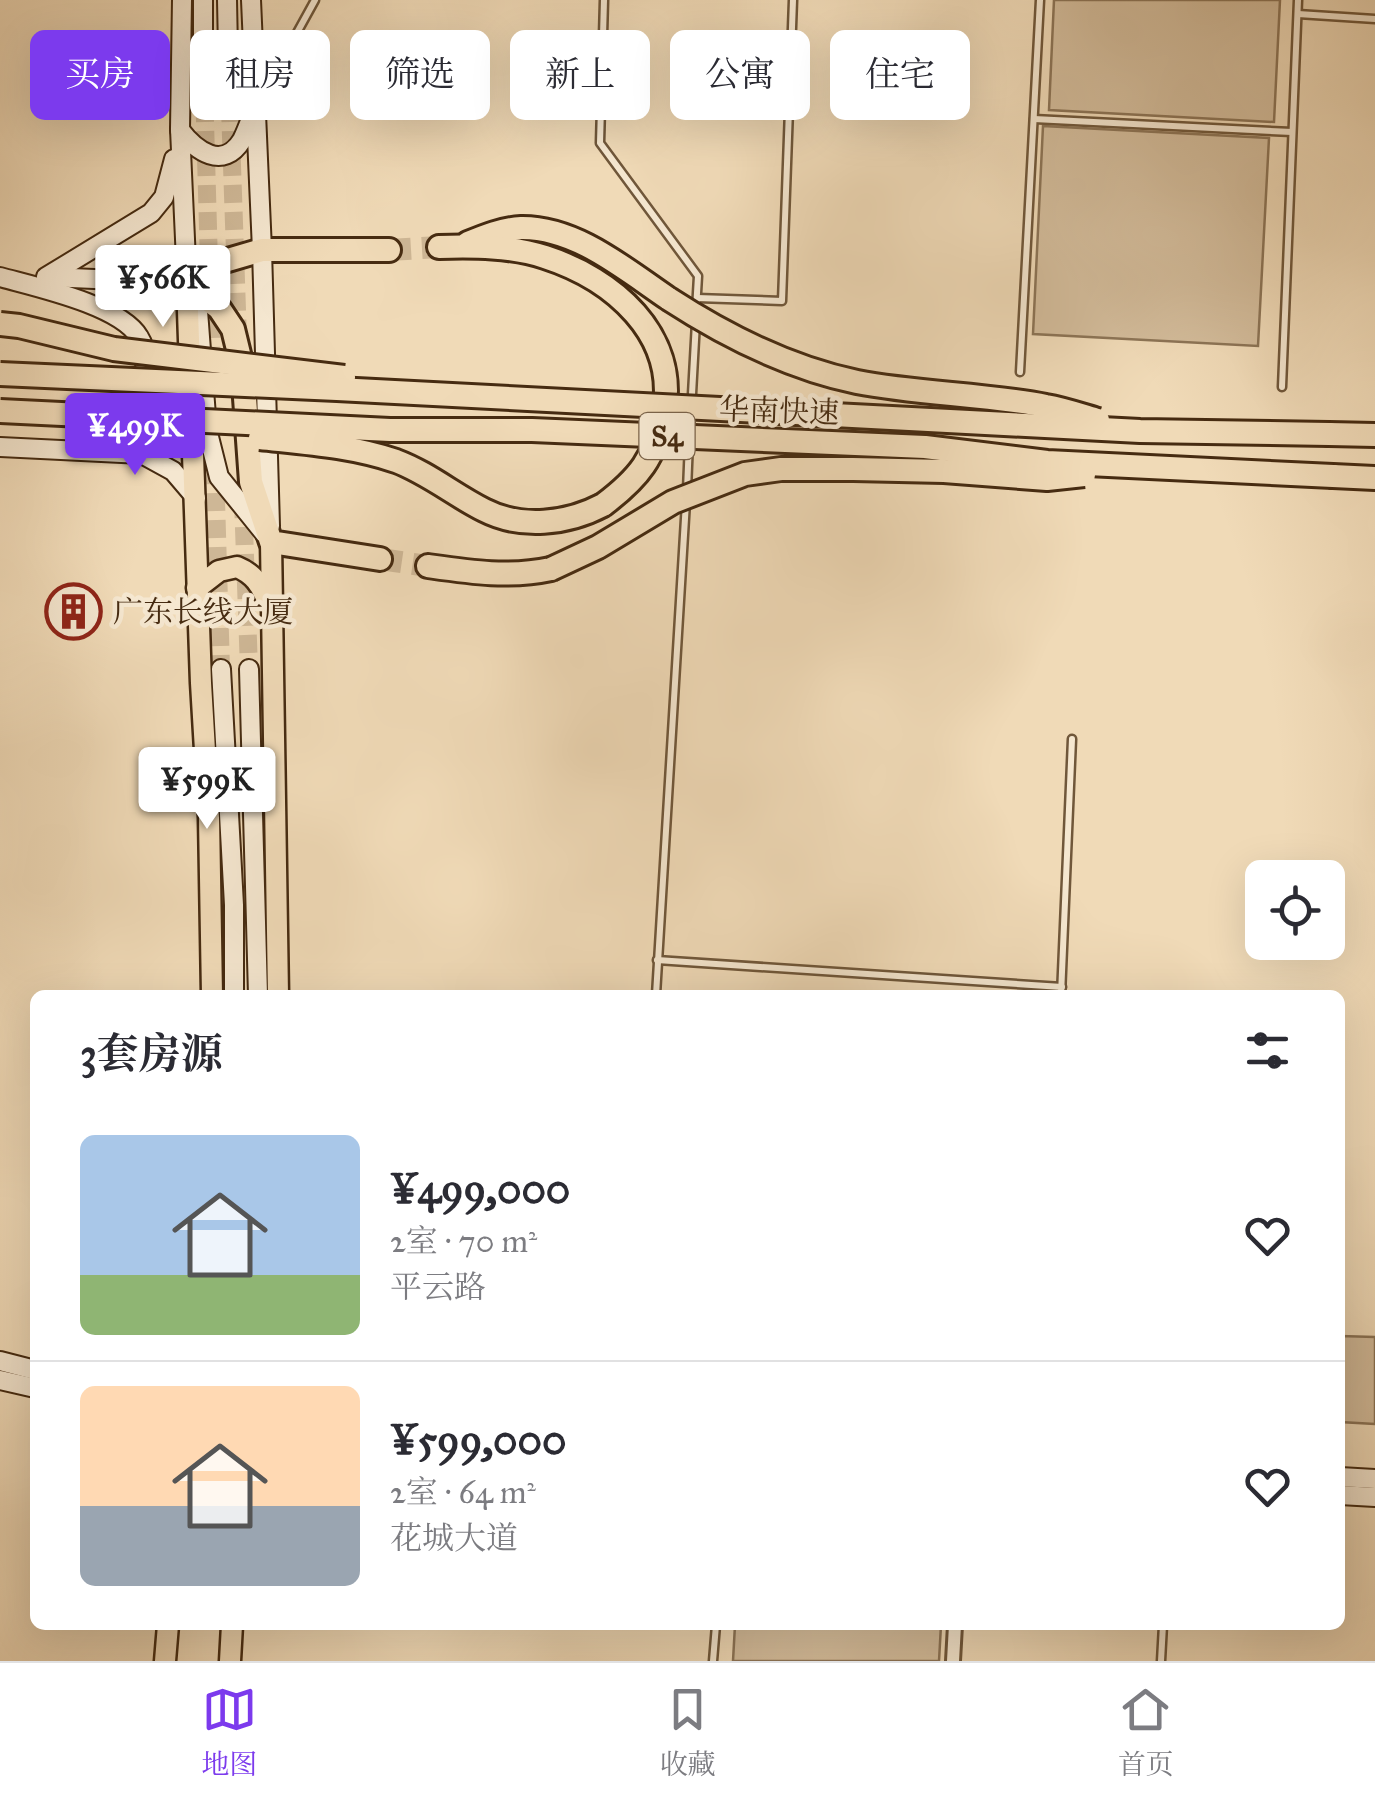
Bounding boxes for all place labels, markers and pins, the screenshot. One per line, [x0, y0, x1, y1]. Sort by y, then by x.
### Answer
pin: ¥566K [93, 245, 233, 330]
pin: ¥499K [65, 393, 205, 478]
building icon: 广东长线大厦 [44, 582, 104, 642]
place label: 广东长线大厦 [113, 594, 293, 630]
pin: ¥599K [137, 747, 277, 832]

